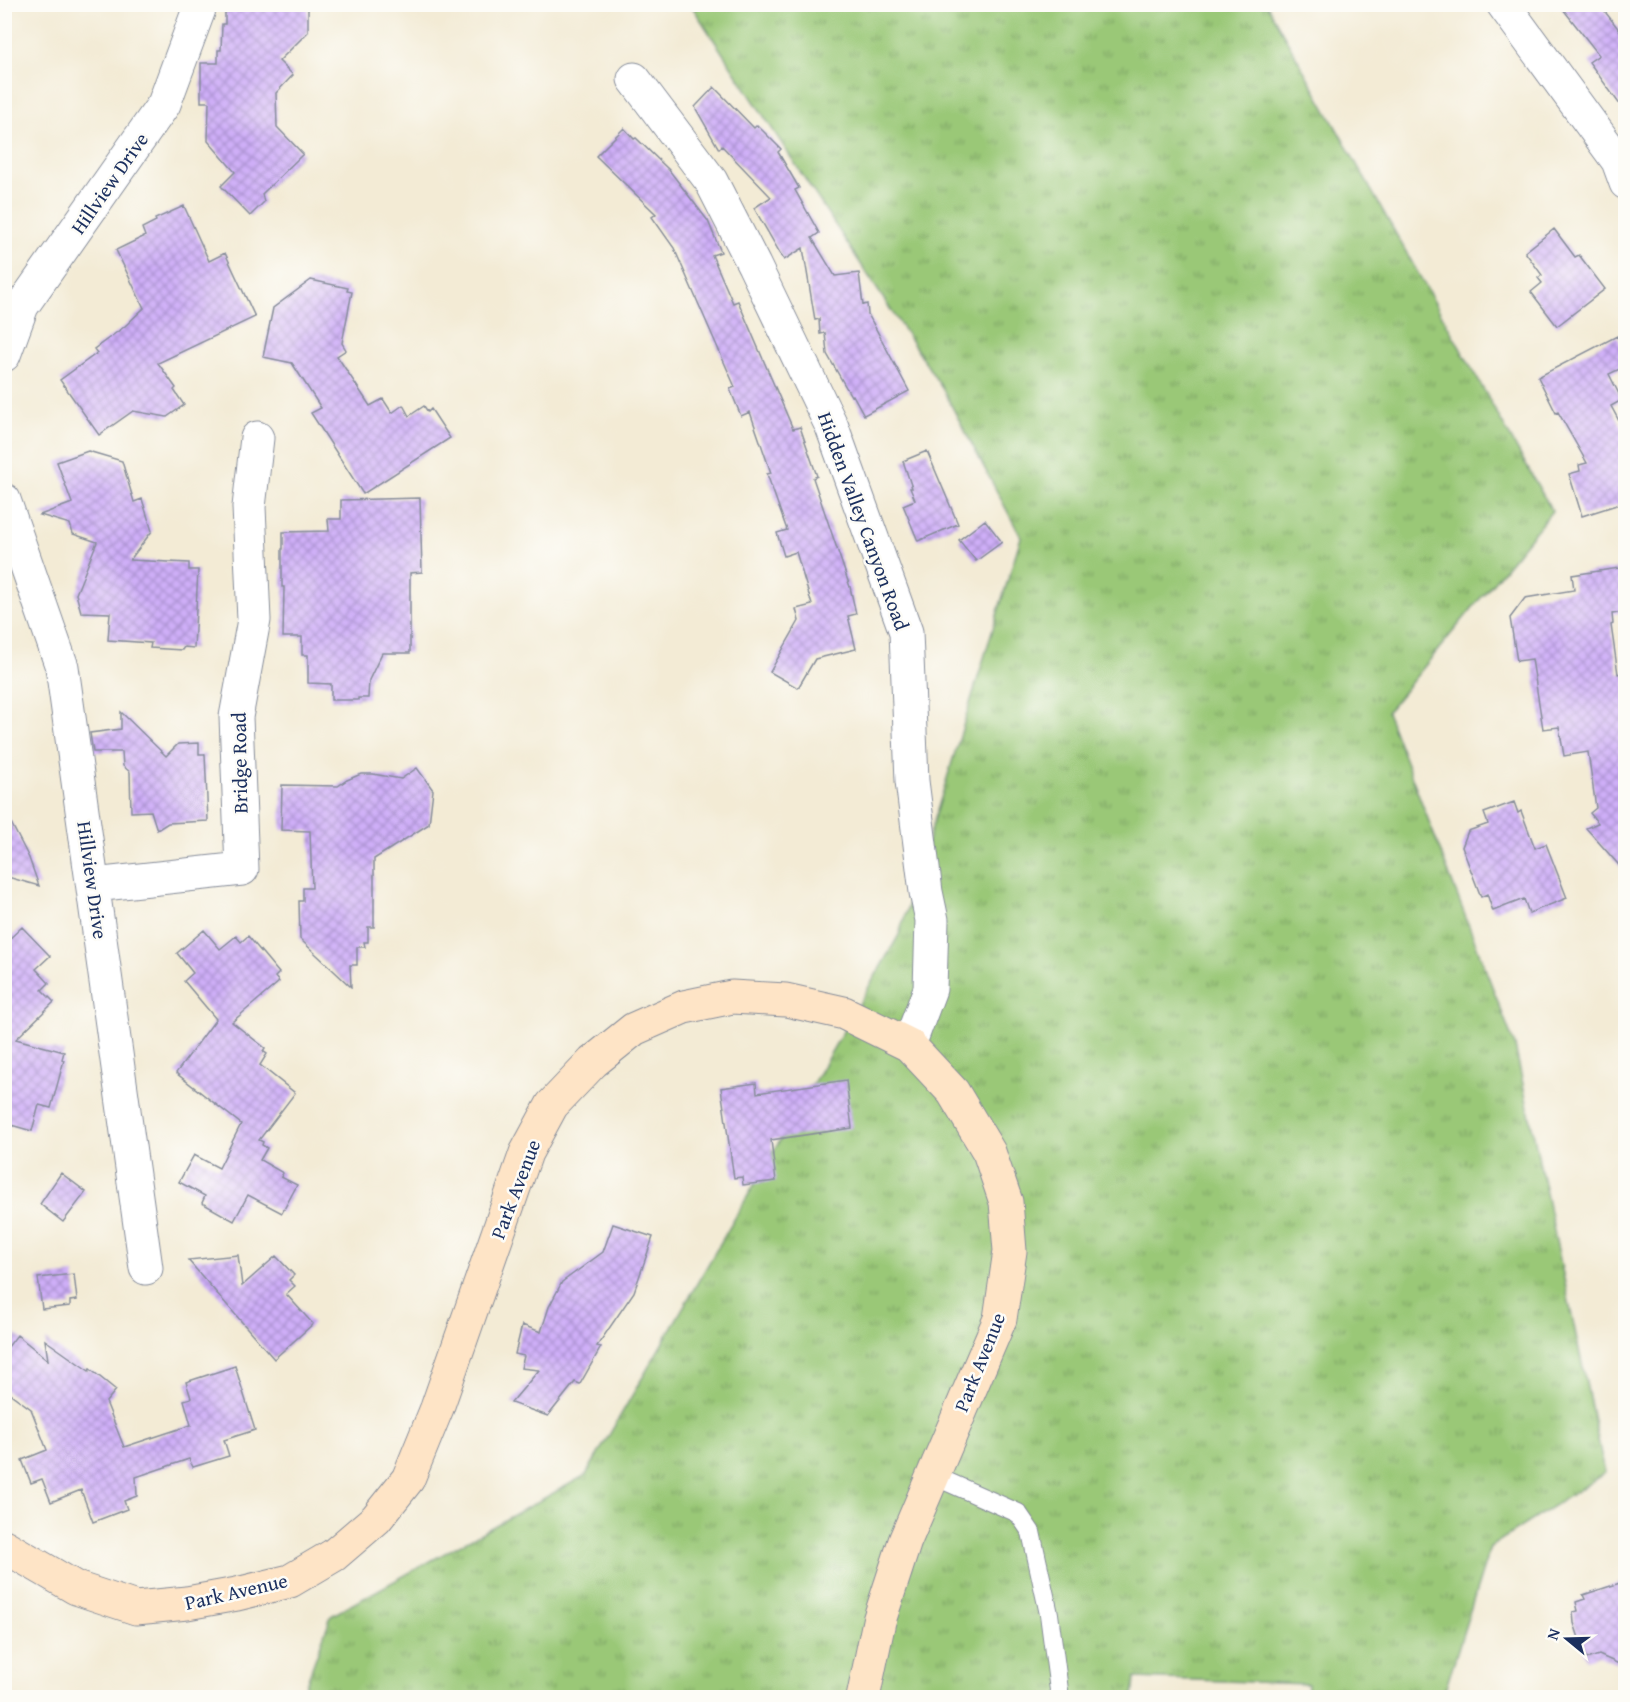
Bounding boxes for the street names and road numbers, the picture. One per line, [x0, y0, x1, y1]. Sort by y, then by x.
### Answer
street label: Hillview Drive [63, 126, 155, 240]
street label: Hidden Valley Canyon Road [811, 408, 917, 635]
street label: Bridge Road [224, 712, 254, 814]
street label: Hillview Drive [70, 819, 116, 941]
street label: Park Avenue [483, 1135, 547, 1243]
street label: Park Avenue [946, 1308, 1012, 1416]
street label: Park Avenue [182, 1565, 290, 1617]

